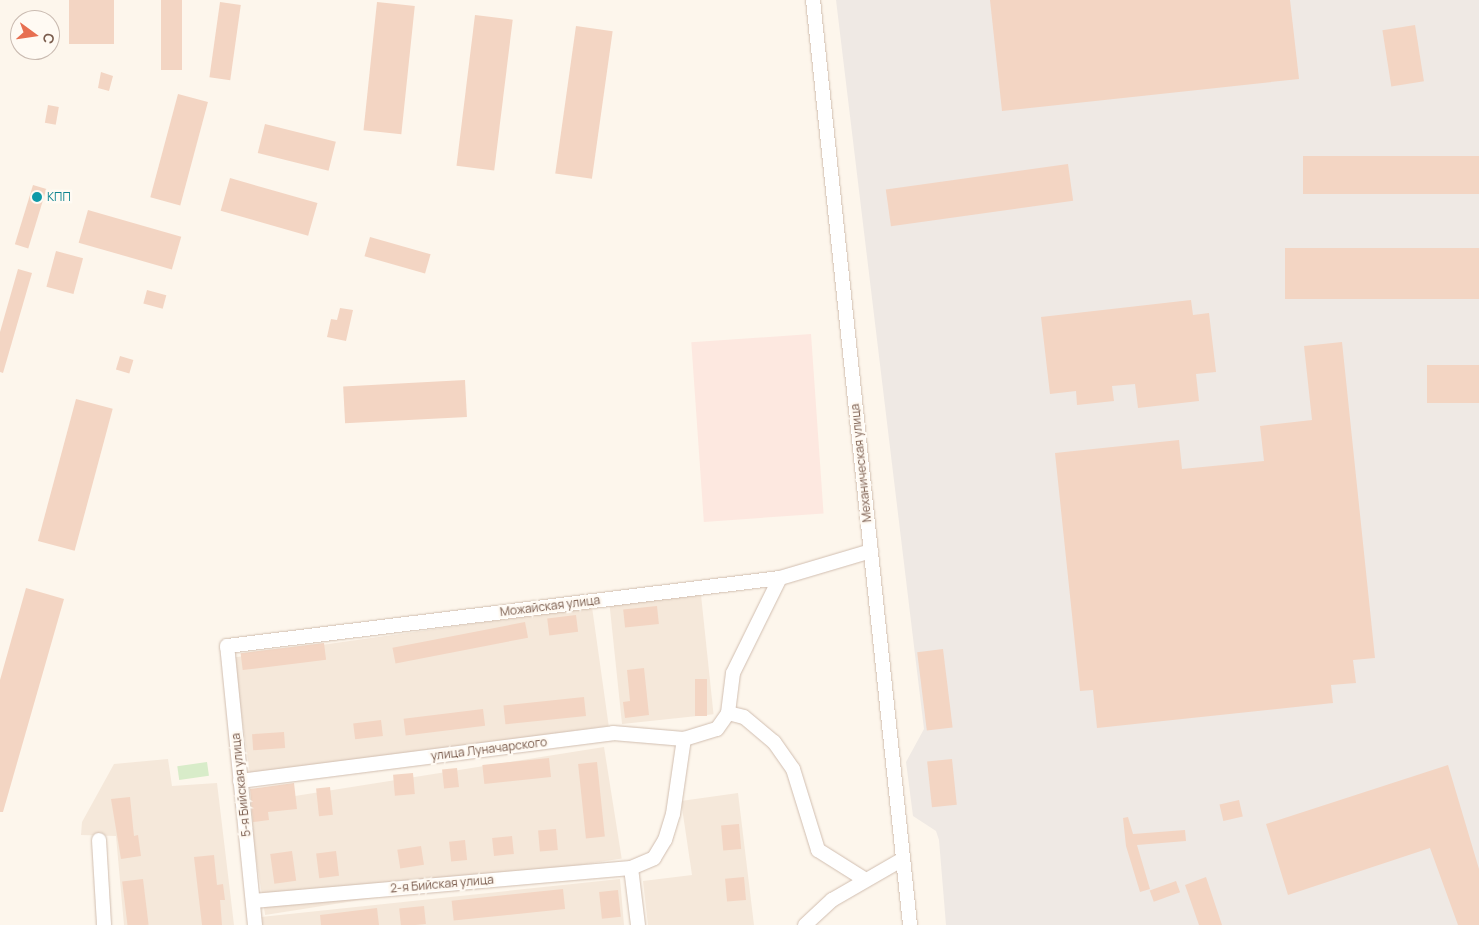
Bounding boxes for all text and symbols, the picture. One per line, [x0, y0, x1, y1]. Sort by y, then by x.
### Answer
north arrow [10, 10, 60, 60]
text: С [39, 31, 60, 46]
place label: КПП [47, 190, 71, 204]
marker: КПП [31, 191, 43, 203]
street label: Механическая улица [848, 403, 874, 523]
street label: Можайская улица [499, 593, 601, 619]
street label: 5-я Бийская улица [228, 732, 254, 838]
street label: улица Луначарского [430, 735, 548, 763]
street label: 2-я Бийская улица [390, 872, 494, 896]

